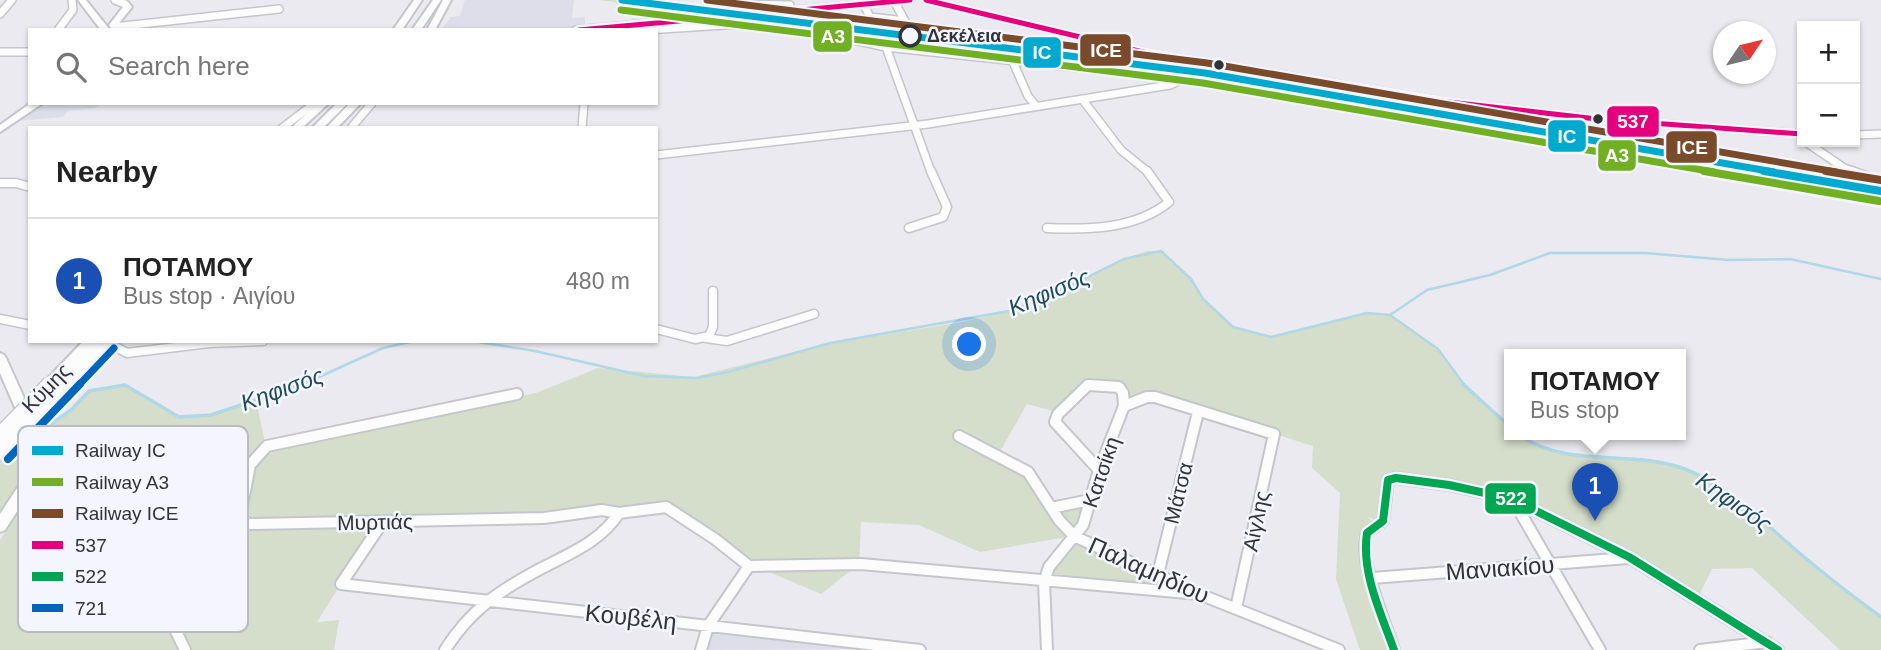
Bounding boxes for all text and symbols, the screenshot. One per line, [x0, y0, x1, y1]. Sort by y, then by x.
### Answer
line badge: A3 [812, 20, 853, 53]
north arrow [1713, 21, 1776, 84]
map controls [1797, 21, 1860, 147]
button: + [1797, 21, 1860, 84]
marker: Δεκέλεια [899, 25, 921, 47]
text: A3 [821, 26, 845, 47]
place label: Δεκέλεια [927, 26, 1001, 46]
search box [28, 28, 658, 105]
line badge: ICE [1079, 33, 1132, 67]
line badge: IC [1022, 36, 1062, 69]
text: ICE [1090, 40, 1122, 61]
text: IC [1033, 42, 1052, 63]
icon: search [52, 48, 90, 86]
text: Search here [108, 51, 250, 81]
unlabelled marker [1212, 58, 1226, 72]
button: − [1797, 84, 1860, 147]
line badge: 537 [1606, 105, 1660, 138]
text: 537 [1617, 111, 1649, 132]
unlabelled marker [1591, 112, 1605, 126]
line badge: IC [1547, 119, 1587, 153]
text: IC [1558, 126, 1577, 147]
line badge: ICE [1665, 130, 1718, 164]
text: ICE [1676, 137, 1708, 158]
line badge: A3 [1597, 139, 1637, 172]
text: A3 [1605, 145, 1629, 166]
text: Nearby [56, 155, 158, 188]
text: ΠΟΤΑΜΟΥ [123, 252, 253, 282]
water label: Κηφισός [1004, 263, 1094, 321]
text: 1 [73, 268, 85, 294]
text: 480 m [566, 268, 630, 294]
text: Bus stop · Αιγίου [123, 283, 295, 309]
your location [952, 327, 986, 361]
popup [1504, 349, 1686, 440]
street label: Κύμης [17, 359, 75, 417]
water label: Κηφισός [237, 362, 328, 416]
text: ΠΟΤΑΜΟΥ [1530, 366, 1660, 396]
text: Bus stop [1530, 397, 1619, 423]
legend [18, 426, 248, 632]
street label: Κατσίκη [1078, 433, 1124, 511]
text: Railway IC [75, 440, 166, 461]
street label: Μάτσα [1159, 460, 1197, 526]
pin: 1 [1572, 463, 1618, 521]
water label: Κηφισός [1691, 467, 1777, 538]
text: Railway A3 [75, 472, 169, 493]
line badge: 522 [1484, 482, 1537, 515]
text: 522 [1495, 488, 1527, 509]
street label: Αίγλης [1238, 489, 1274, 553]
text: Railway ICE [75, 503, 178, 524]
street label: Μυρτιάς [337, 510, 413, 534]
street label: Παλαμηδίου [1085, 531, 1213, 609]
text: 537 [75, 535, 107, 556]
street label: Μανιακίου [1445, 551, 1555, 585]
text: 522 [75, 566, 107, 587]
text: 721 [75, 598, 107, 619]
street label: Κουβέλη [584, 599, 678, 635]

